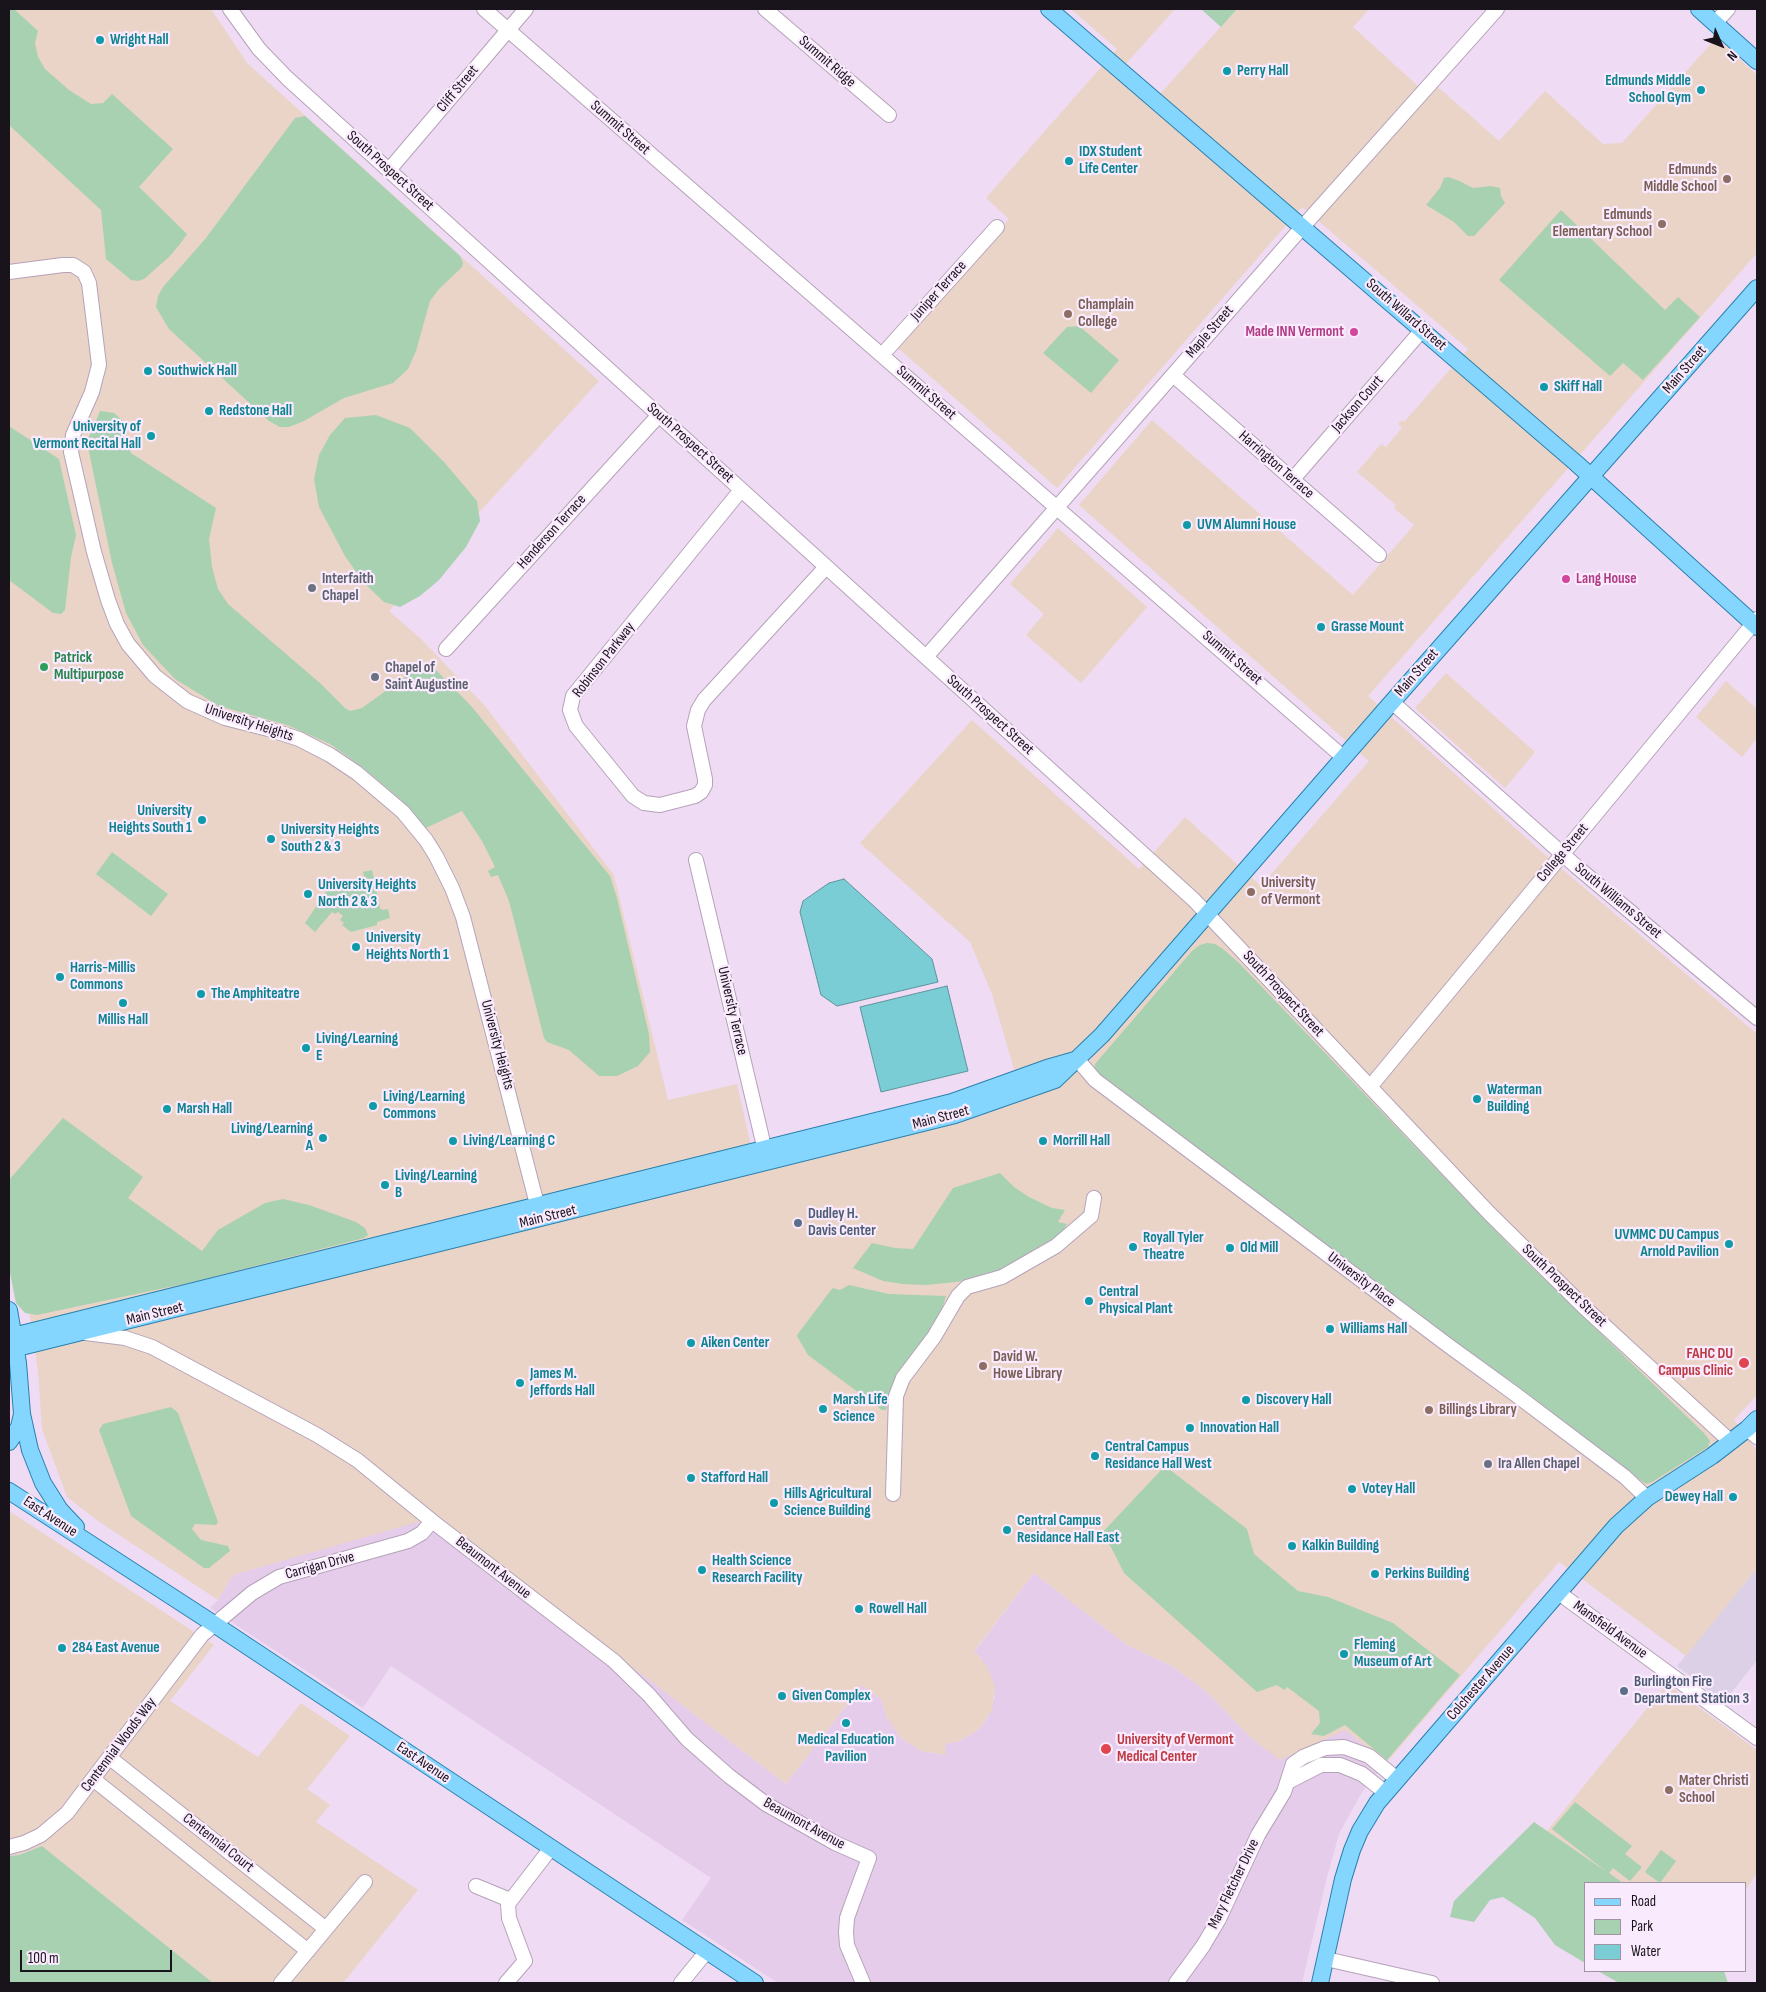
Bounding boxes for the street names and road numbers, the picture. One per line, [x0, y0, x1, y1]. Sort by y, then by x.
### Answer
street label: Summit Ridge [795, 32, 859, 92]
street label: Cliff Street [433, 62, 483, 116]
street label: Summit Street [586, 97, 654, 159]
street label: South Prospect Street [343, 127, 437, 215]
street label: Juniper Terrace [907, 257, 971, 325]
street label: South Willard Street [1362, 275, 1450, 355]
street label: Maple Street [1182, 302, 1238, 362]
street label: Main Street [1659, 342, 1711, 398]
street label: Summit Street [892, 362, 960, 424]
street label: Jackson Court [1328, 372, 1388, 436]
street label: South Prospect Street [643, 399, 737, 487]
street label: Harrington Terrace [1235, 427, 1317, 503]
street label: Henderson Terrace [514, 491, 590, 573]
street label: Robinson Parkway [569, 619, 639, 701]
street label: Summit Street [1198, 627, 1266, 689]
street label: Main Street [1391, 645, 1443, 701]
street label: South Prospect Street [943, 671, 1037, 759]
street label: University Heights [202, 700, 296, 746]
street label: College Street [1533, 820, 1593, 886]
street label: South Williams Street [1571, 859, 1665, 943]
street label: South Prospect Street [1239, 947, 1327, 1041]
street label: University Terrace [713, 965, 751, 1057]
street label: University Heights [476, 998, 518, 1092]
street label: Main Street [911, 1102, 971, 1134]
street label: Main Street [518, 1201, 578, 1233]
street label: South Prospect Street [1518, 1241, 1610, 1331]
street label: University Place [1324, 1249, 1398, 1311]
street label: Main Street [125, 1298, 185, 1330]
street label: East Avenue [20, 1493, 80, 1541]
street label: Beaumont Avenue [452, 1533, 534, 1603]
street label: Carrigan Drive [283, 1548, 357, 1584]
street label: Mansfield Avenue [1569, 1597, 1651, 1663]
street label: Colchester Avenue [1443, 1642, 1519, 1724]
street label: Centennial Woods Way [78, 1694, 160, 1796]
street label: East Avenue [393, 1739, 453, 1787]
street label: Beaumont Avenue [760, 1794, 848, 1854]
street label: Centennial Court [179, 1810, 257, 1876]
street label: Mary Fletcher Drive [1205, 1836, 1263, 1932]

